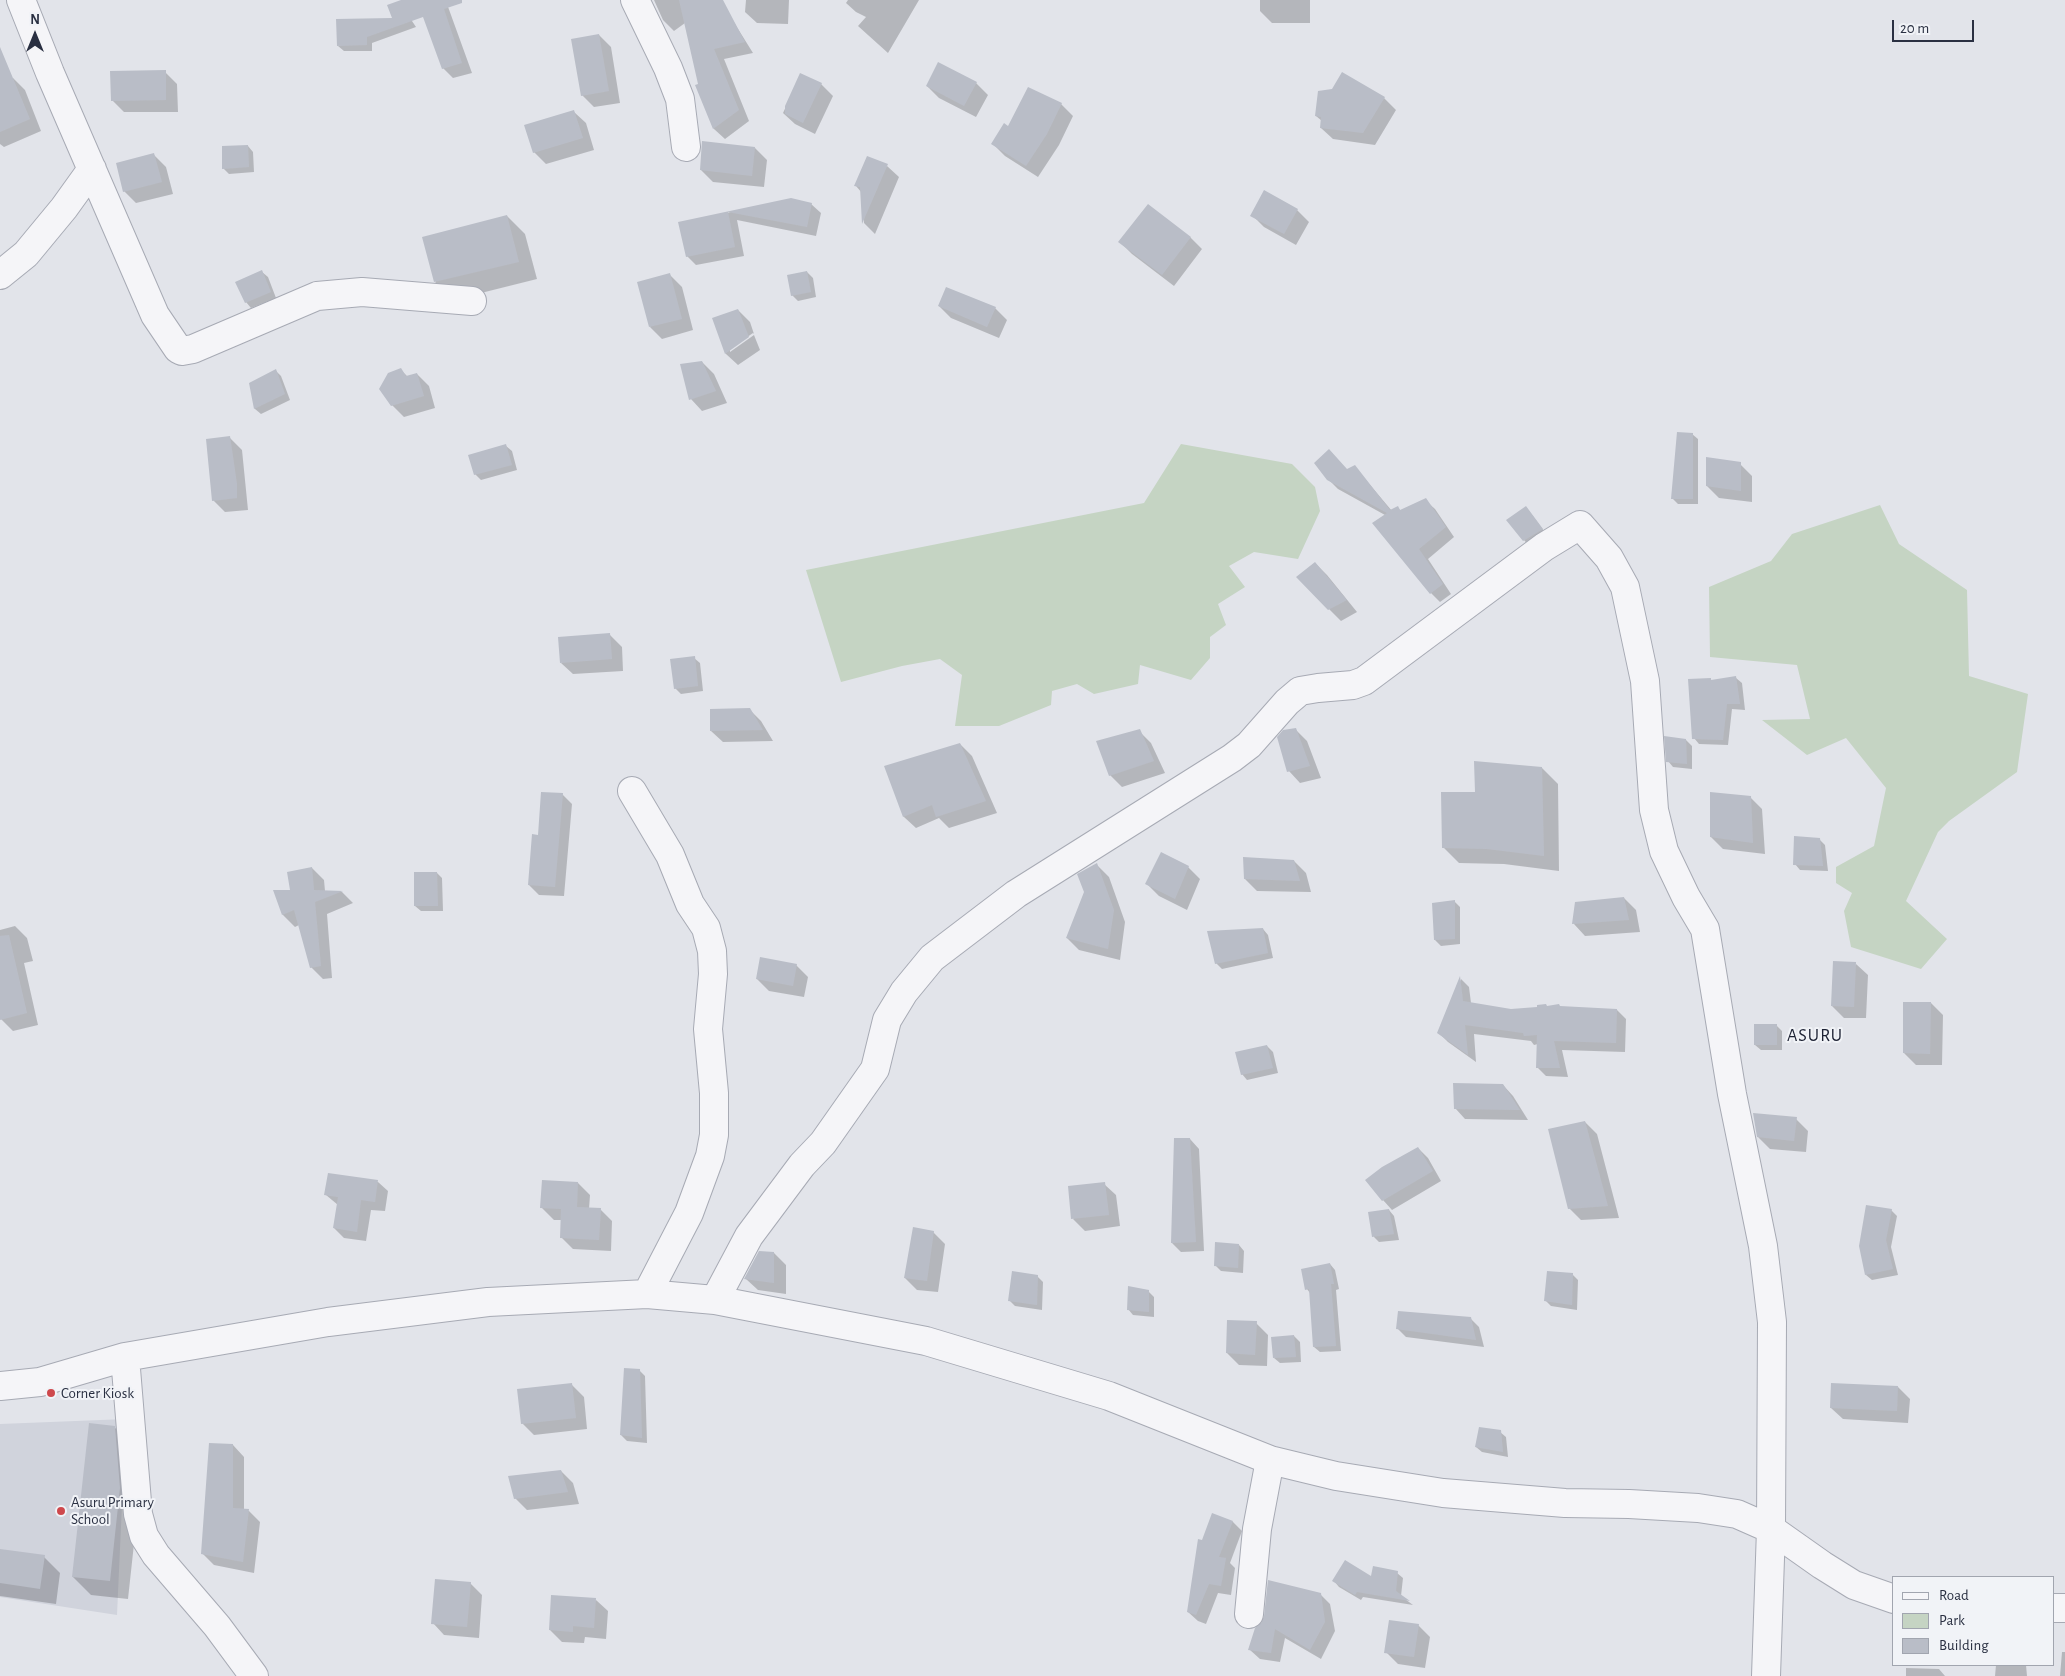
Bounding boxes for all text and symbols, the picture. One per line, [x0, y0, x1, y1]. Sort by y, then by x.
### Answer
north arrow [10, 10, 60, 60]
scale bar [1895, 10, 1978, 42]
text: N [30, 13, 40, 27]
text: 20 m [1900, 21, 1929, 36]
district label: ASURU [1786, 1025, 1844, 1047]
place label: Corner Kiosk [61, 1384, 134, 1402]
marker: Corner Kiosk [45, 1387, 57, 1399]
place label: Asuru Primary School [71, 1493, 154, 1528]
marker: Asuru Primary School [55, 1505, 67, 1517]
legend [1892, 1576, 2055, 1666]
text: Road [1939, 1588, 1969, 1603]
text: Park [1939, 1613, 1965, 1628]
text: Building [1939, 1638, 1989, 1653]

